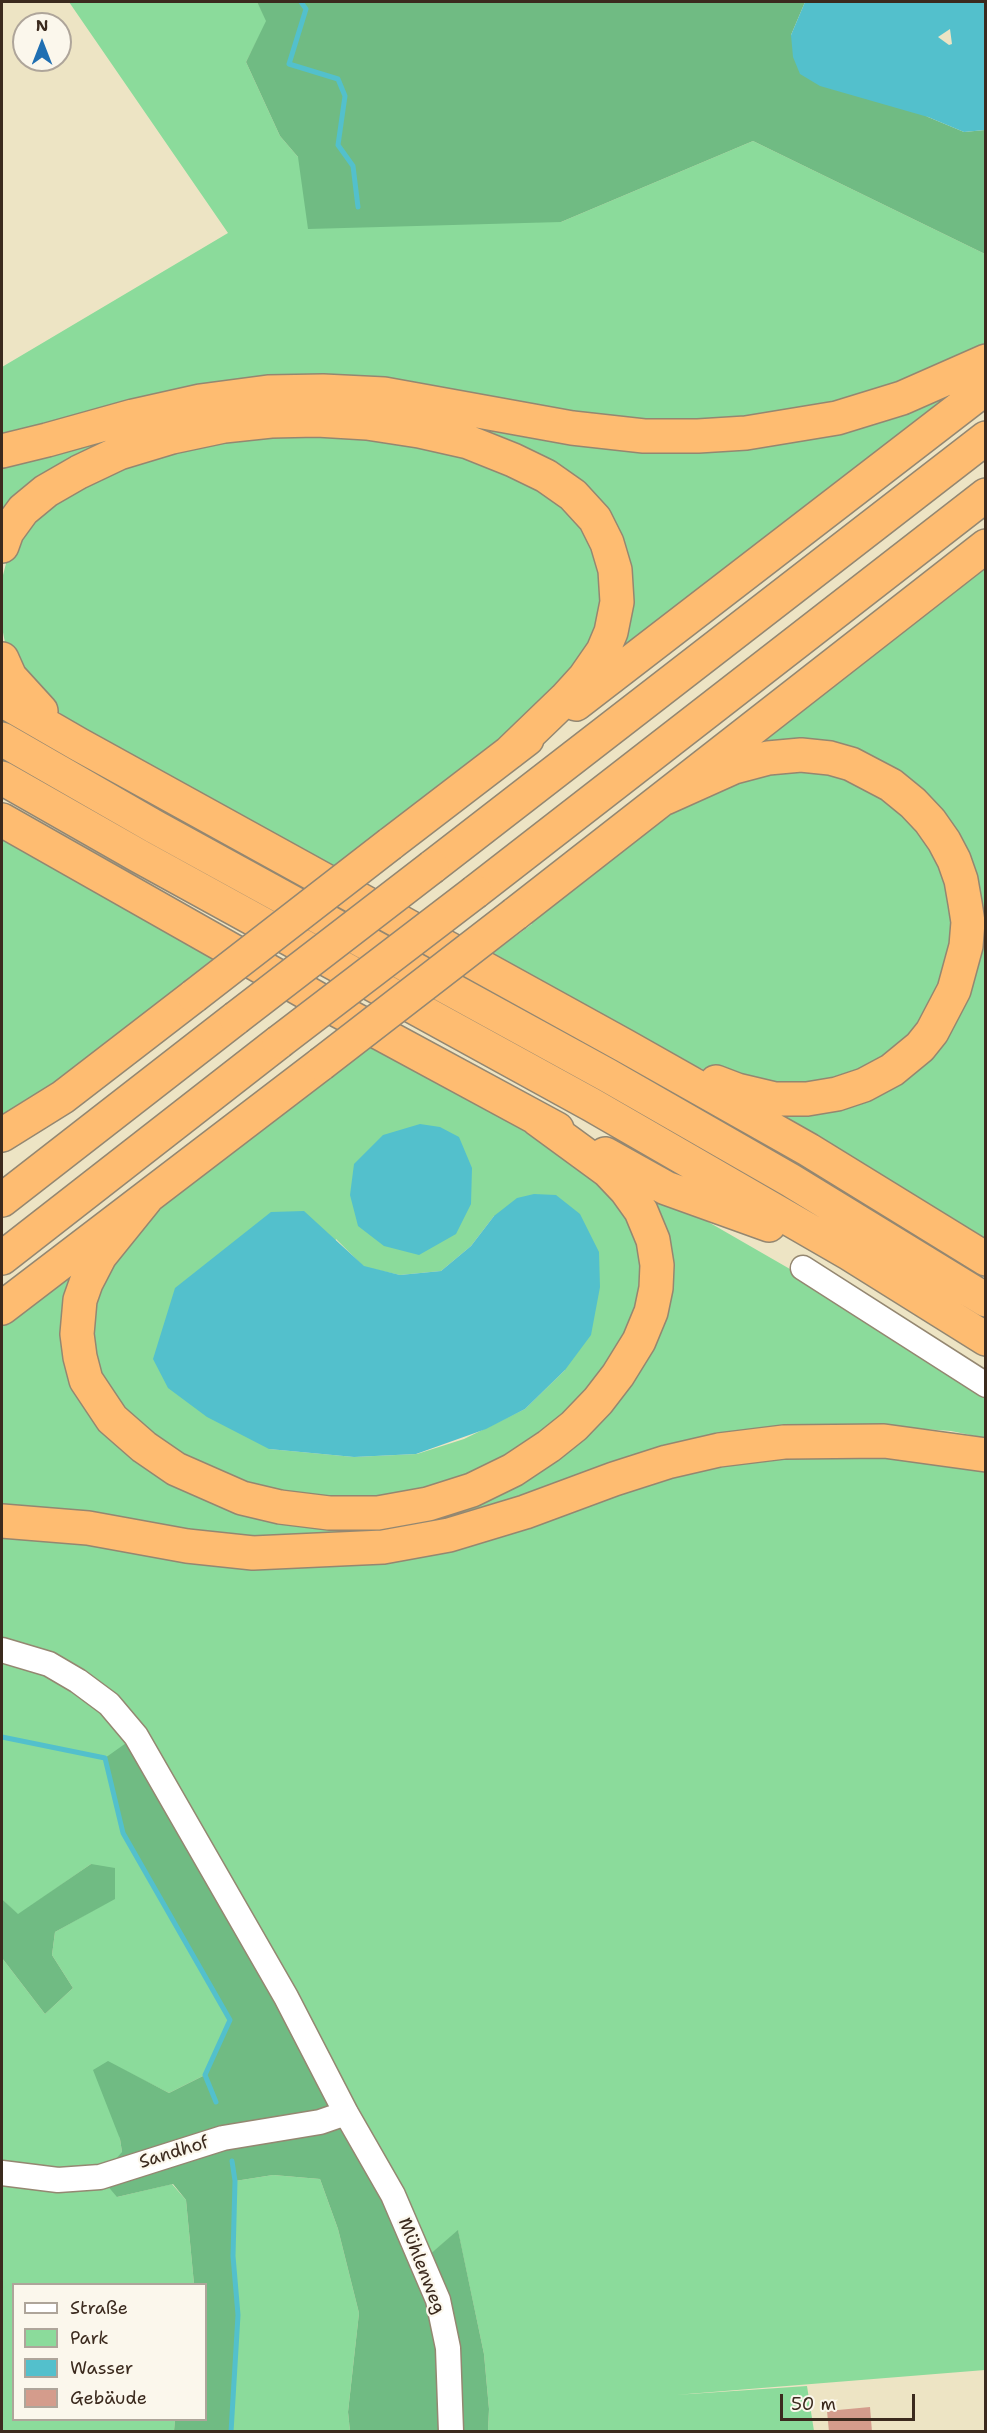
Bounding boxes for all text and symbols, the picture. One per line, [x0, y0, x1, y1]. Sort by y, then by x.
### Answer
north arrow [12, 12, 72, 72]
text: N [36, 15, 48, 36]
street label: Sandhof [137, 2132, 211, 2174]
street label: Mühlenweg [393, 2215, 449, 2317]
legend [12, 2283, 207, 2421]
text: Straße [70, 2296, 128, 2320]
text: Park [70, 2326, 109, 2350]
text: Wasser [70, 2356, 133, 2380]
scale bar [783, 2382, 918, 2420]
text: Gebäude [70, 2386, 147, 2410]
text: 50 m [791, 2392, 836, 2416]

